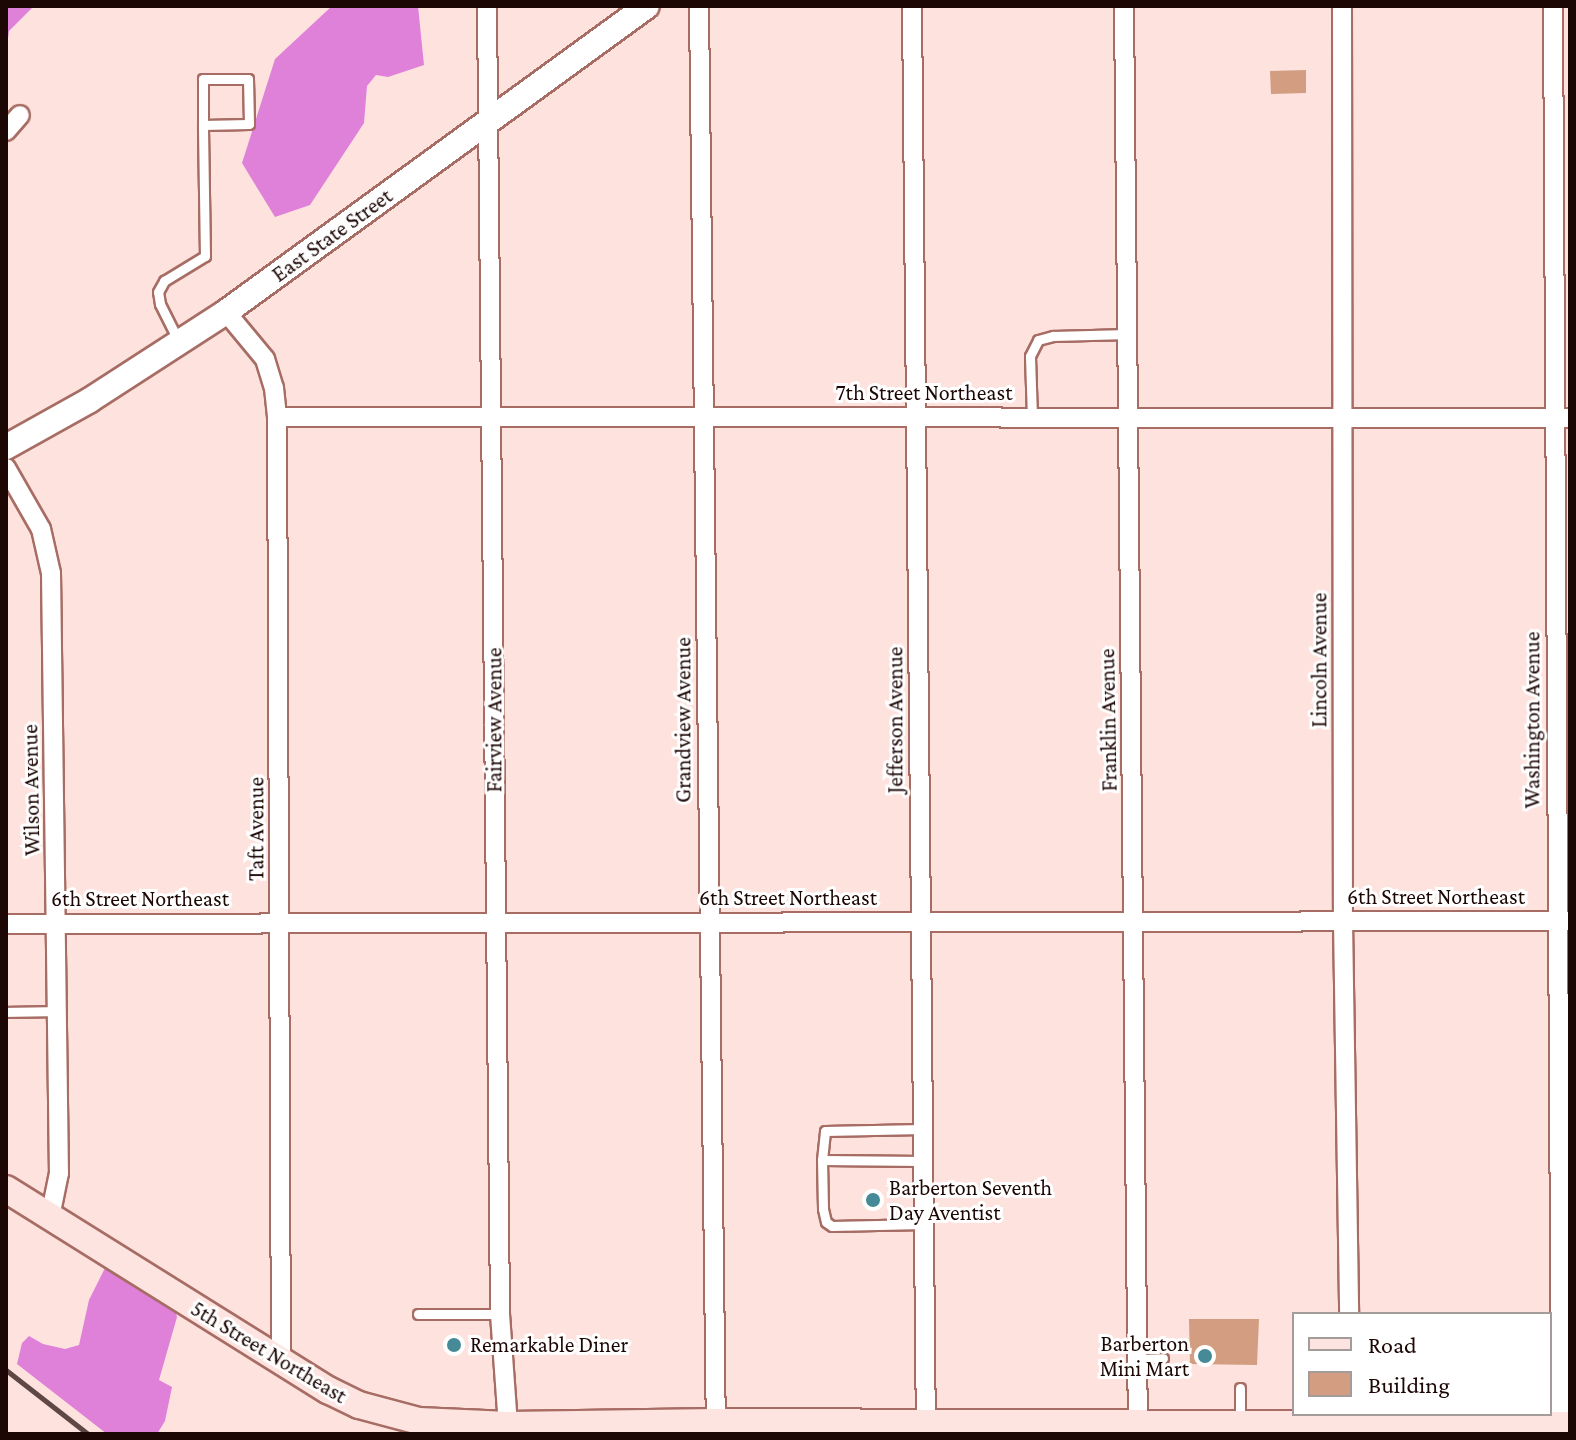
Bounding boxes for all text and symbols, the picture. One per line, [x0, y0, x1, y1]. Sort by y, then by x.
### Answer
street label: East State Street [267, 183, 397, 287]
street label: 7th Street Northeast [836, 380, 1012, 406]
street label: Lincoln Avenue [1306, 592, 1332, 728]
street label: Washington Avenue [1519, 632, 1545, 808]
street label: Grandview Avenue [670, 637, 696, 803]
street label: Jefferson Avenue [882, 647, 908, 793]
street label: Fairview Avenue [481, 648, 507, 792]
street label: Franklin Avenue [1094, 648, 1122, 792]
street label: Wilson Avenue [17, 724, 45, 856]
street label: Taft Avenue [243, 777, 269, 881]
street label: 6th Street Northeast [1347, 884, 1525, 910]
street label: 6th Street Northeast [699, 885, 877, 911]
street label: 6th Street Northeast [51, 886, 229, 912]
place label: Barberton Seventh Day Aventist [889, 1174, 1052, 1226]
marker: Barberton Seventh Day Aventist [864, 1191, 882, 1209]
street label: 5th Street Northeast [186, 1295, 352, 1409]
legend [1292, 1312, 1552, 1416]
place label: Barberton Mini Mart [1100, 1330, 1189, 1382]
text: Road [1368, 1331, 1417, 1358]
place label: Remarkable Diner [470, 1332, 628, 1358]
marker: Remarkable Diner [445, 1336, 463, 1354]
marker: Barberton Mini Mart [1196, 1347, 1214, 1365]
text: Building [1368, 1371, 1450, 1398]

